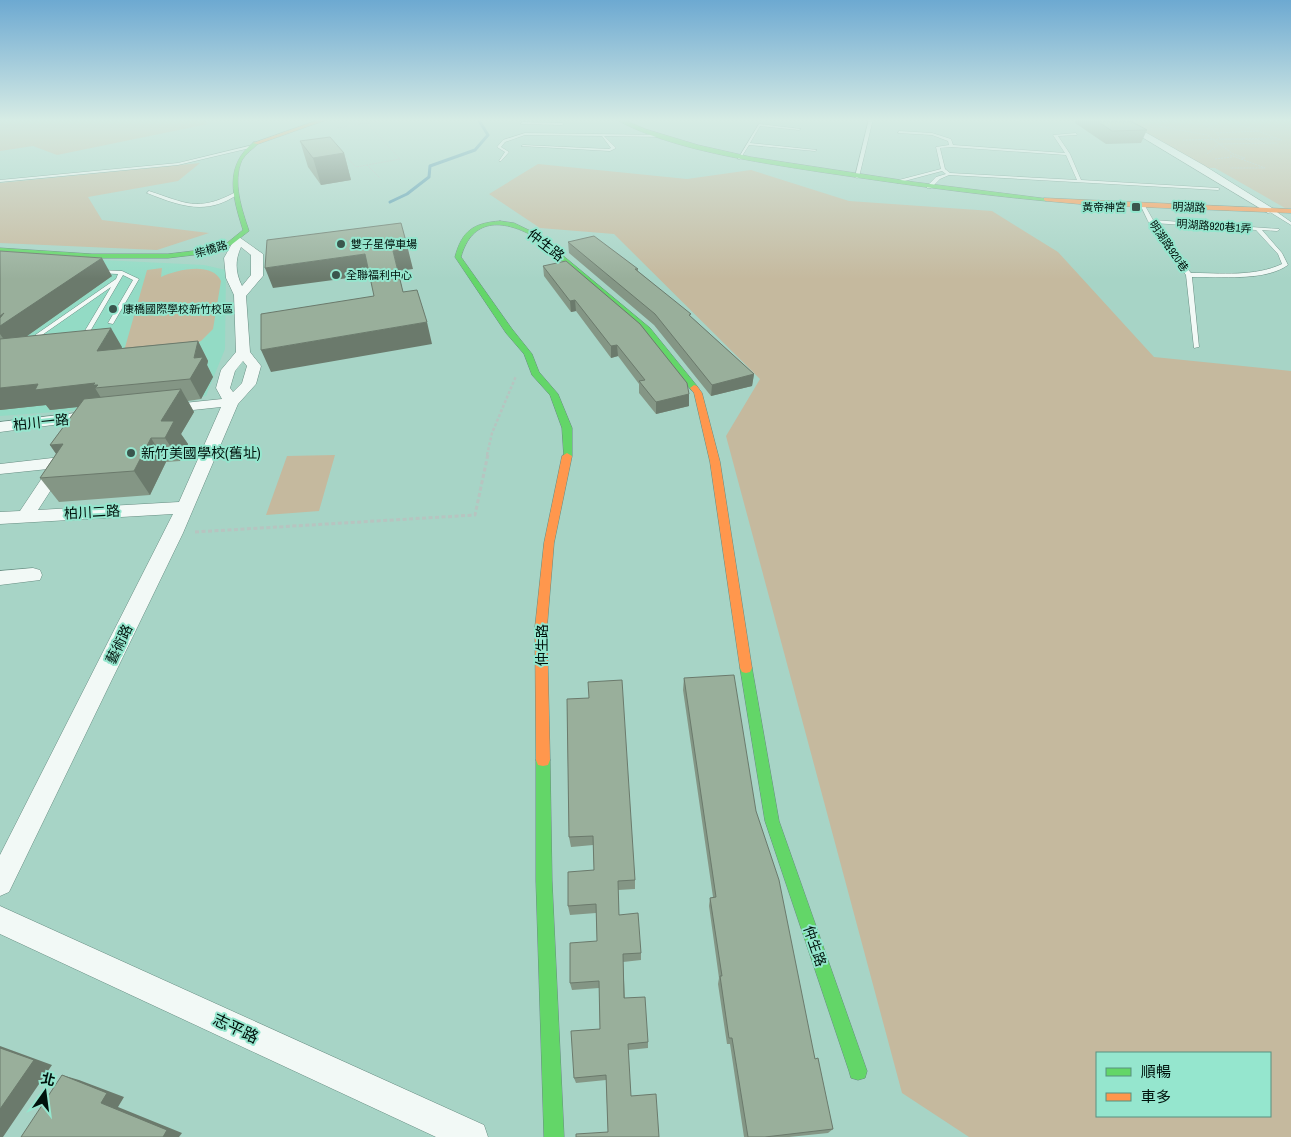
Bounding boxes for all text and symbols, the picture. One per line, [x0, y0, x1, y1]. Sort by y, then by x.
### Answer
street label: 明湖路 [1172, 199, 1206, 215]
place label: 黃帝神宮 [1082, 200, 1126, 214]
marker: 黃帝神宮 [1130, 201, 1142, 213]
street label: 明湖路920巷1弄 [1176, 216, 1252, 236]
street label: 明湖路920巷 [1146, 218, 1192, 274]
street label: 仲生路 [524, 225, 568, 265]
place label: 雙子星停車場 [351, 237, 417, 251]
street label: 柴橋路 [193, 238, 229, 260]
marker: 雙子星停車場 [335, 238, 347, 250]
place label: 全聯福利中心 [346, 268, 412, 282]
marker: 全聯福利中心 [330, 269, 342, 281]
place label: 康橋國際學校新竹校區 [123, 302, 233, 316]
marker: 康橋國際學校新竹校區 [107, 303, 119, 315]
street label: 柏川一路 [12, 410, 70, 434]
place label: 新竹美國學校(舊址) [141, 444, 261, 462]
marker: 新竹美國學校(舊址) [125, 447, 137, 459]
street label: 柏川二路 [64, 502, 120, 522]
street label: 藝術路 [102, 621, 136, 667]
street label: 仲生路 [533, 624, 551, 666]
street label: 仲生路 [800, 923, 830, 969]
street label: 志平路 [210, 1008, 262, 1048]
legend [1096, 1052, 1271, 1117]
text: 順暢 [1141, 1061, 1171, 1082]
north arrow [20, 1067, 70, 1117]
text: 北 [39, 1069, 57, 1090]
text: 車多 [1141, 1086, 1171, 1107]

